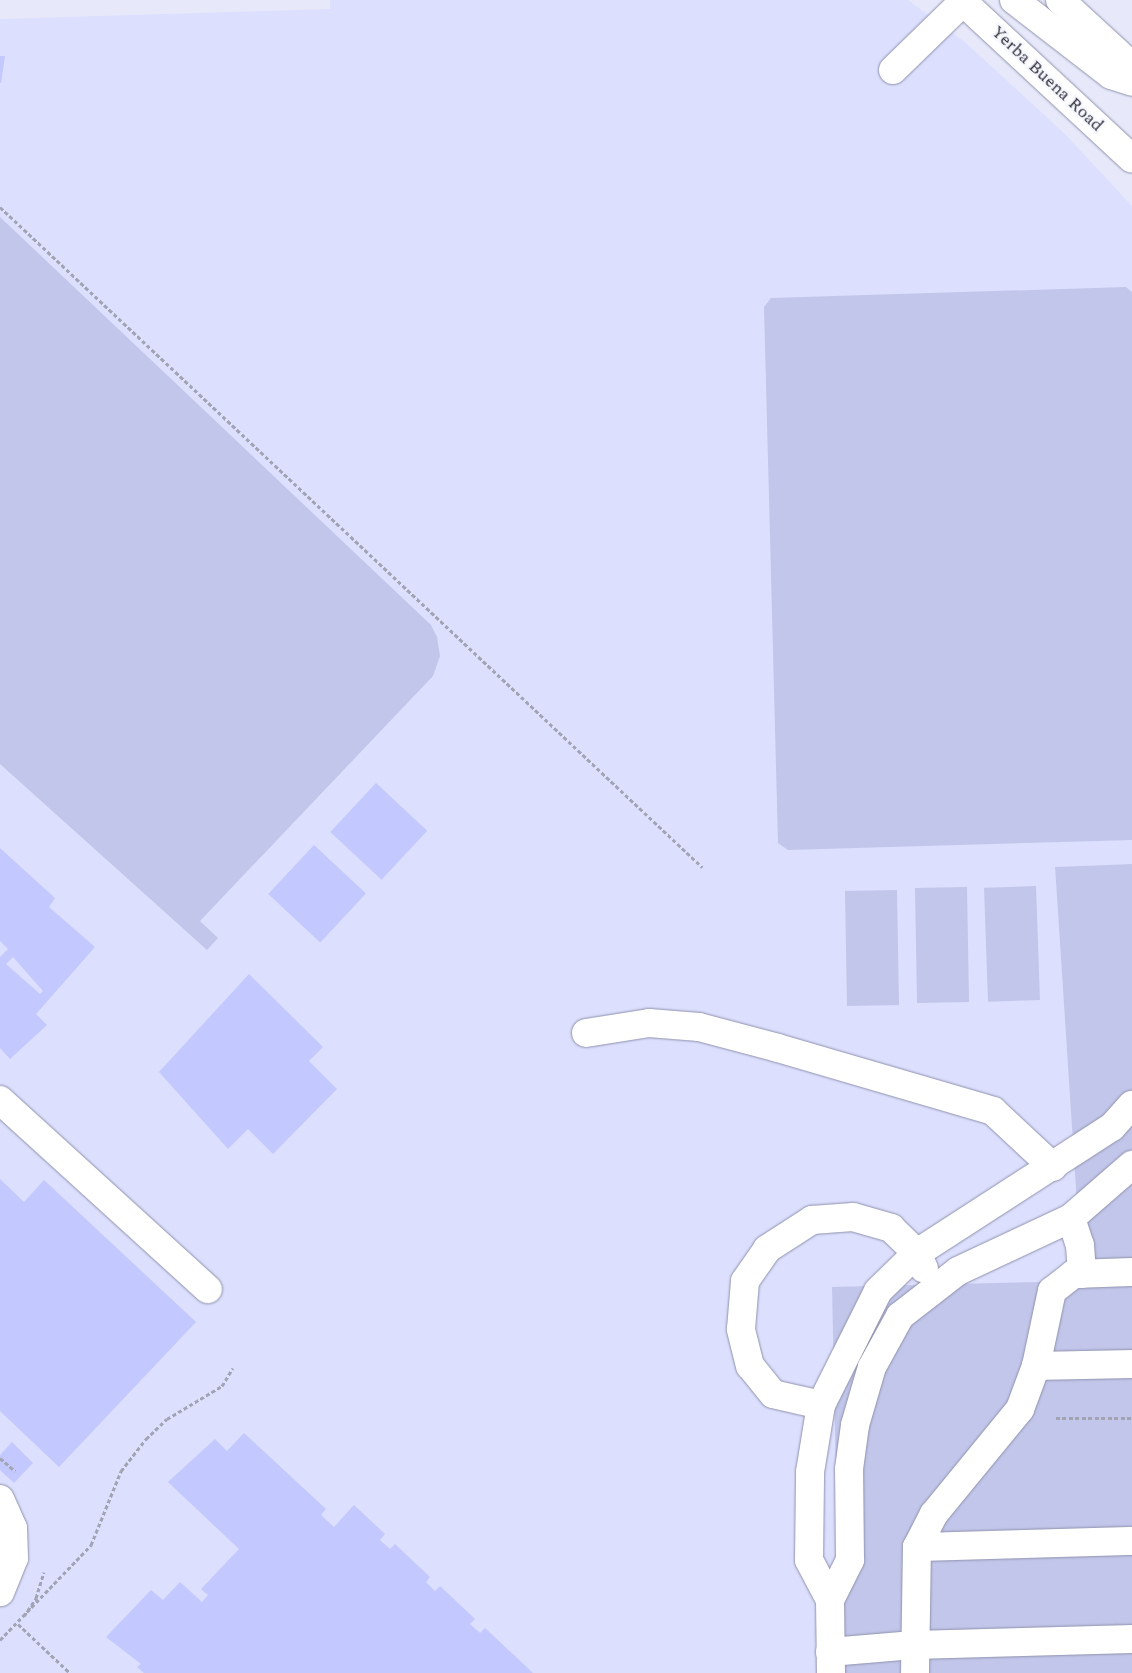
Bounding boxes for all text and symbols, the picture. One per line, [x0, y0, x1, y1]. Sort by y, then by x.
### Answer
street label: Yerba Buena Road [986, 21, 1108, 137]

